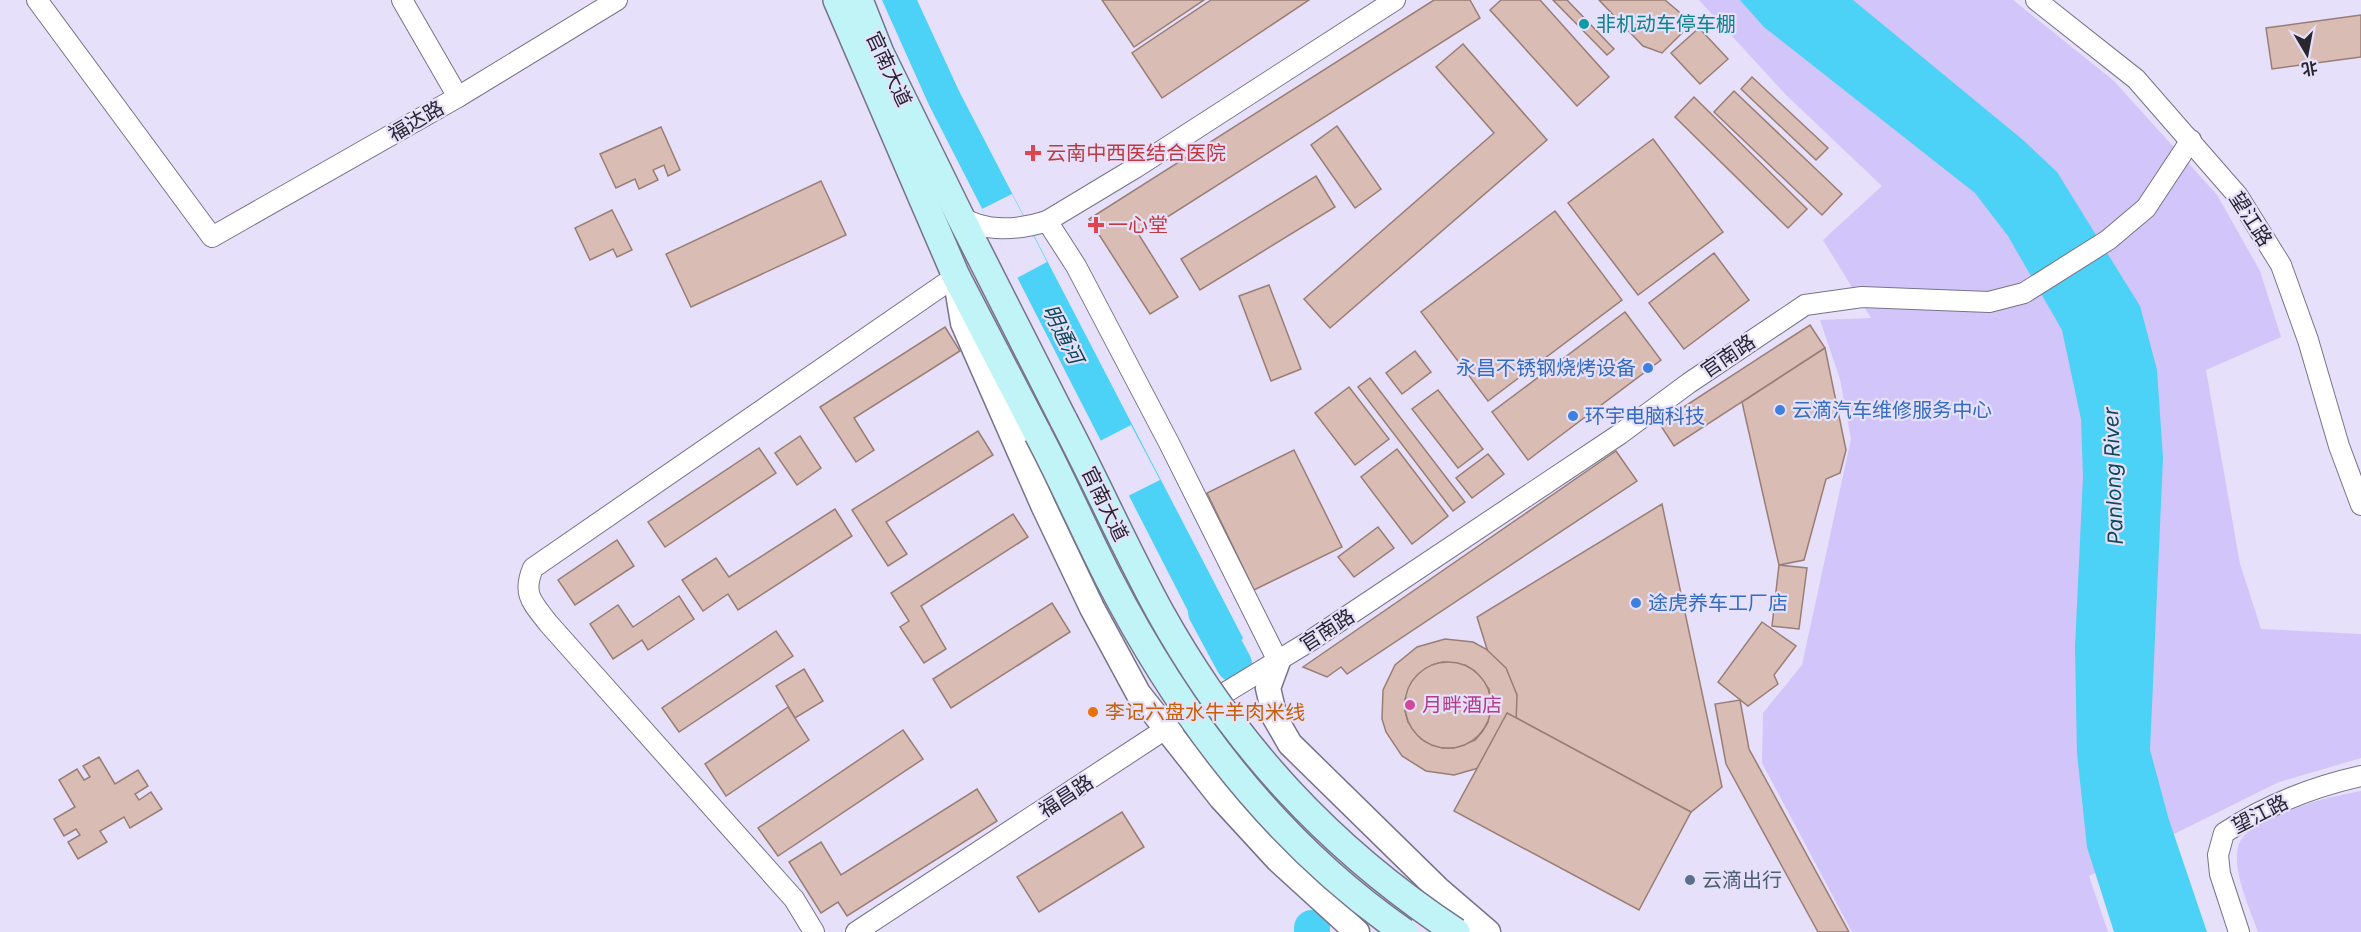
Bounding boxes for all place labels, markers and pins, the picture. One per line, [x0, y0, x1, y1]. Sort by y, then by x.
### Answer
place label: 非机动车停车棚 [1596, 12, 1736, 36]
marker: 非机动车停车棚 [1577, 17, 1591, 31]
place label: 云南中西医结合医院 [1046, 141, 1226, 165]
marker: 云南中西医结合医院 [1024, 144, 1042, 162]
place label: 一心堂 [1108, 213, 1168, 237]
marker: 一心堂 [1089, 218, 1103, 232]
place label: 永昌不锈钢烧烤设备 [1456, 356, 1636, 380]
marker: 永昌不锈钢烧烤设备 [1641, 361, 1655, 375]
place label: 云滴汽车维修服务中心 [1792, 398, 1992, 422]
marker: 云滴汽车维修服务中心 [1773, 403, 1787, 417]
place label: 环宇电脑科技 [1585, 404, 1705, 428]
marker: 环宇电脑科技 [1566, 409, 1580, 423]
place label: 途虎养车工厂店 [1648, 591, 1788, 615]
marker: 途虎养车工厂店 [1629, 596, 1643, 610]
place label: 月畔酒店 [1422, 693, 1502, 717]
marker: 月畔酒店 [1403, 698, 1417, 712]
place label: 李记六盘水牛羊肉米线 [1105, 700, 1305, 724]
marker: 李记六盘水牛羊肉米线 [1086, 705, 1100, 719]
place label: 云滴出行 [1702, 868, 1782, 892]
marker: 云滴出行 [1683, 873, 1697, 887]

